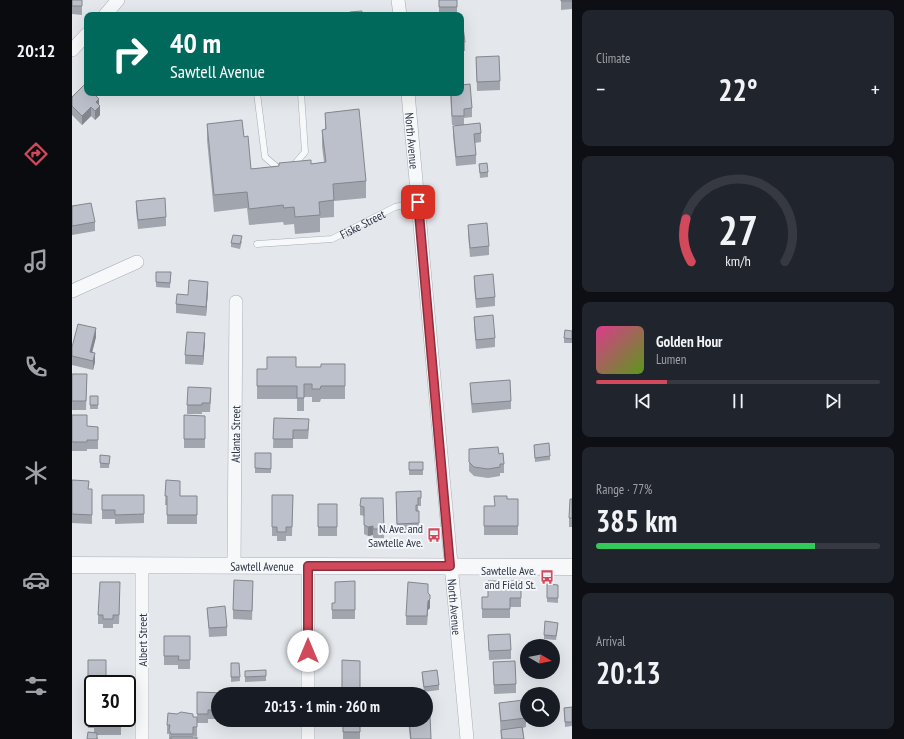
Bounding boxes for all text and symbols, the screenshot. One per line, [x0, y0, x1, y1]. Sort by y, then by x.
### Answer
text: 40 m [170, 24, 221, 61]
icon: right [104, 28, 156, 80]
text: 20:12 [17, 39, 55, 62]
text: Climate [596, 50, 630, 67]
text: Sawtell Avenue [170, 60, 265, 83]
text: 22° [718, 70, 758, 109]
text: − [596, 75, 605, 103]
text: + [871, 75, 880, 103]
street label: North Avenue [402, 112, 422, 170]
icon: directions [22, 140, 50, 168]
pin [401, 185, 435, 219]
icon: arrive [407, 191, 429, 213]
text: 27 [718, 202, 758, 255]
street label: Fiske Street [337, 206, 388, 241]
icon: music [22, 247, 50, 275]
text: km/h [725, 250, 751, 269]
text: Golden Hour [656, 332, 723, 351]
text: Lumen [656, 351, 686, 368]
icon: phone [22, 353, 50, 381]
icon: previous [632, 390, 654, 412]
icon: pause [727, 390, 749, 412]
icon: next [822, 390, 844, 412]
street label: Atlanta Street [227, 405, 243, 463]
icon: climate [22, 459, 50, 487]
text: Range · 77% [596, 481, 652, 498]
text: 385 km [596, 501, 677, 540]
place label: N. Ave. and Sawtelle Ave. [368, 521, 423, 550]
bus stop icon: N. Ave. and Sawtelle Ave. [426, 527, 442, 543]
street label: Sawtell Avenue [230, 558, 294, 573]
place label: Sawtelle Ave. and Field St. [481, 563, 536, 592]
icon: car [22, 566, 50, 594]
bus stop icon: Sawtelle Ave. and Field St. [539, 569, 555, 585]
street label: North Avenue [445, 578, 465, 636]
street label: Albert Street [135, 613, 150, 666]
position arrow [287, 630, 329, 672]
text: Arrival [596, 633, 625, 650]
north arrow [520, 639, 560, 679]
map controls [520, 639, 560, 727]
text: 20:13 [596, 653, 661, 692]
icon: filters [22, 672, 50, 700]
speed limit sign: 30 [84, 675, 136, 727]
button: search [520, 687, 560, 727]
text: 20:13 · 1 min · 260 m [264, 697, 380, 716]

